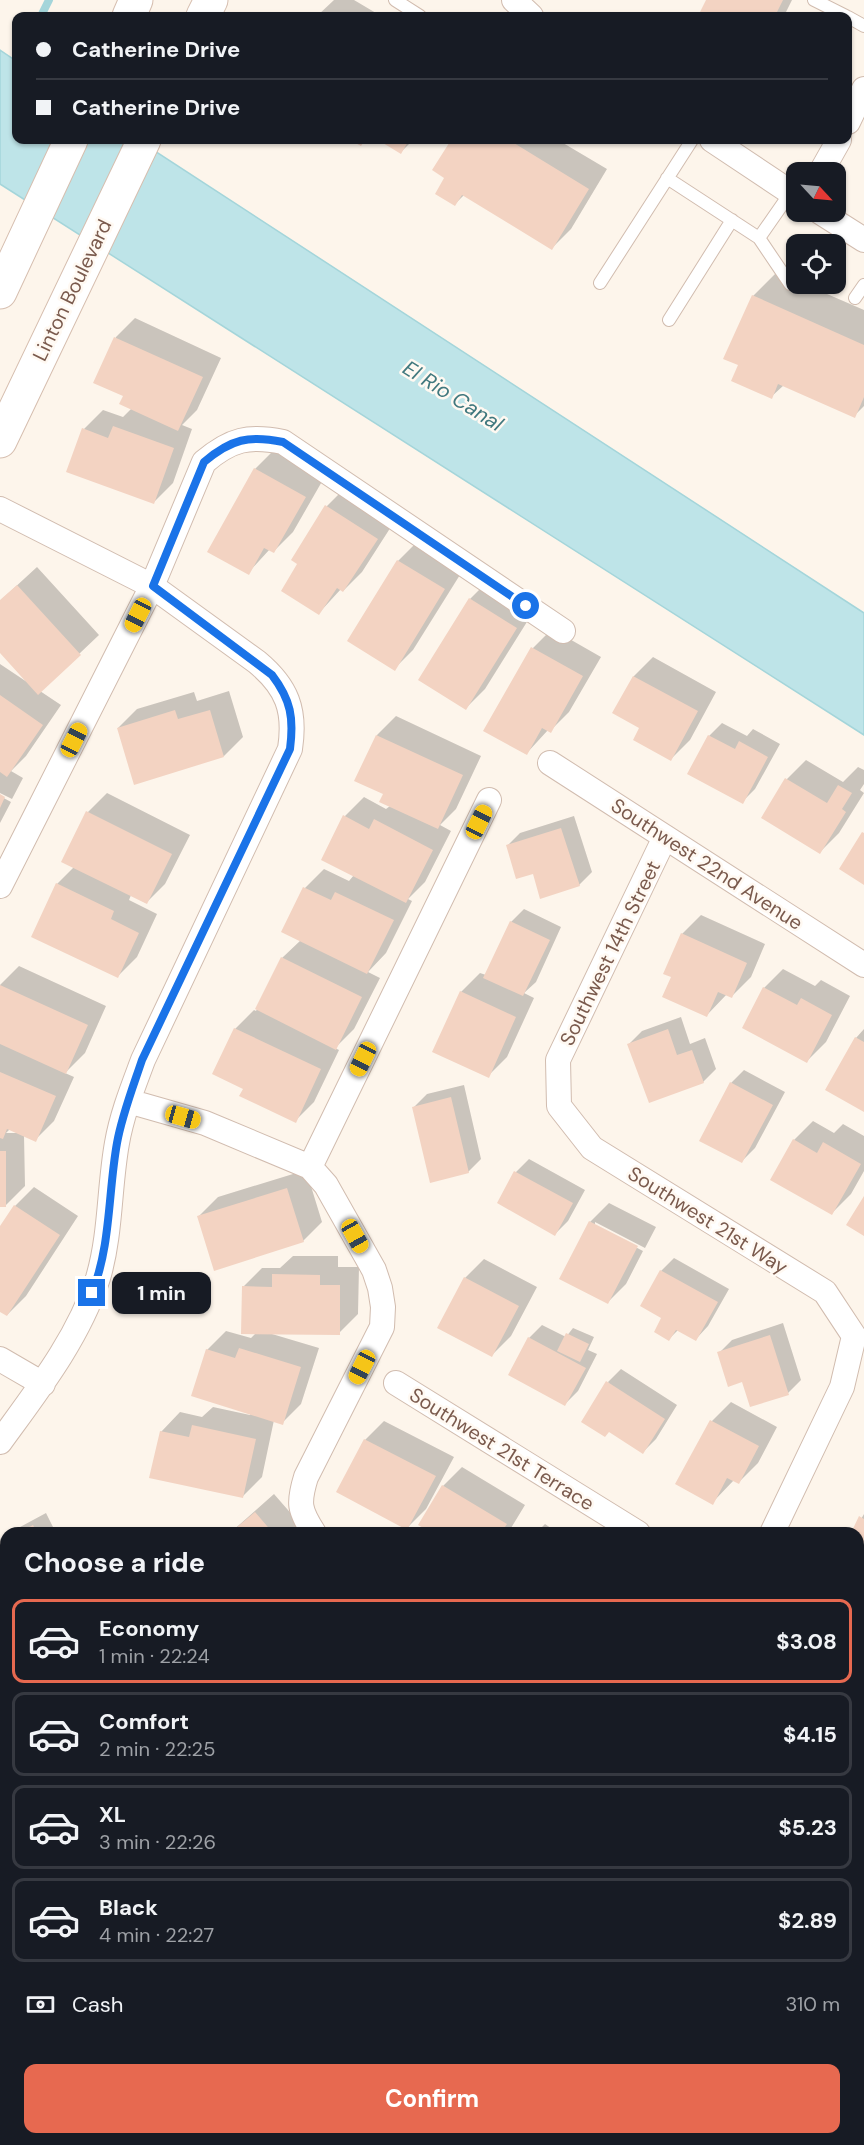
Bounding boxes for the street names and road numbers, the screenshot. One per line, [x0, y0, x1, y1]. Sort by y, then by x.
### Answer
street label: Linton Boulevard [26, 215, 118, 365]
street label: Southwest 22nd Avenue [606, 792, 808, 936]
street label: Southwest 14th Street [554, 856, 666, 1050]
street label: Southwest 21st Way [623, 1160, 793, 1280]
street label: Southwest 21st Terrace [405, 1382, 599, 1516]

